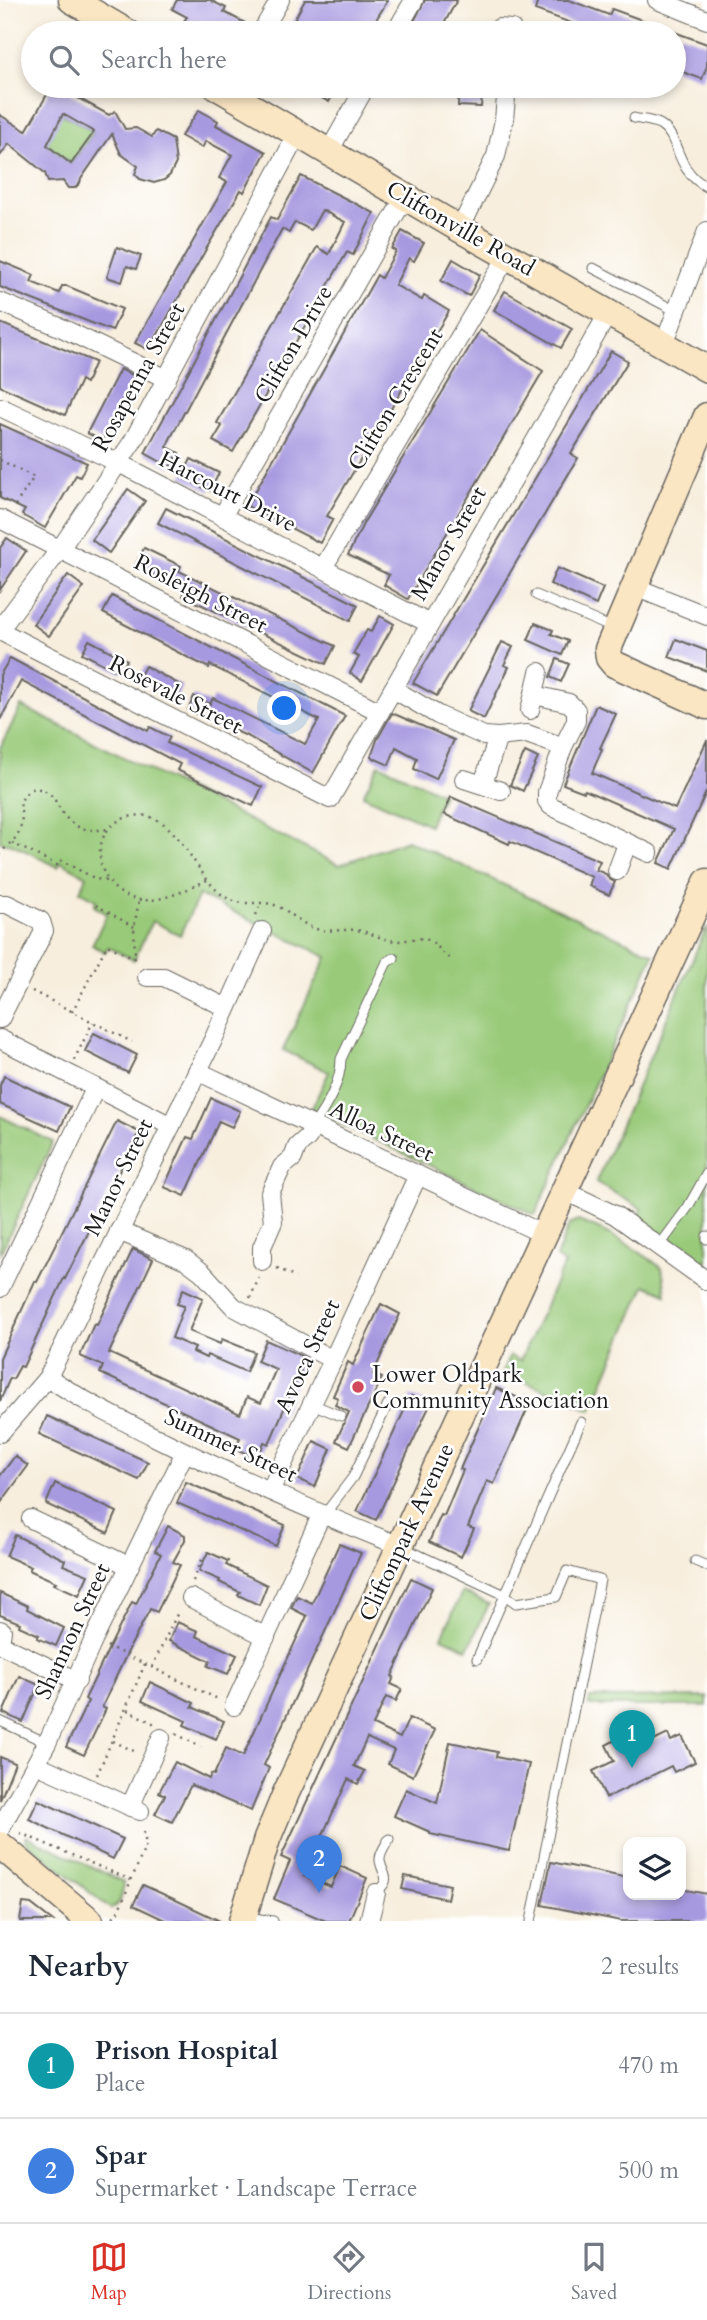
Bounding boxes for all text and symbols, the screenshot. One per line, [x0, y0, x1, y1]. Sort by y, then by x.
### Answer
search box [21, 21, 686, 98]
icon: search [45, 41, 83, 79]
text: Search here [101, 42, 227, 77]
street label: Cliftonville Road [381, 173, 541, 284]
street label: Clifton Drive [247, 280, 340, 409]
street label: Rosapenna Street [85, 297, 192, 457]
street label: Clifton Crescent [341, 322, 450, 476]
street label: Harcourt Drive [154, 443, 302, 539]
street label: Manor Street [403, 481, 494, 606]
street label: Rosleigh Street [129, 547, 273, 640]
street label: Rosevale Street [104, 648, 248, 741]
your location [267, 691, 301, 725]
street label: Alloa Street [325, 1094, 439, 1169]
street label: Manor Street [77, 1113, 160, 1241]
street label: Avoca Street [268, 1294, 347, 1418]
place label: Lower Oldpark Community Association [372, 1359, 609, 1416]
marker: Lower Oldpark Community Association [350, 1379, 366, 1395]
street label: Summer Street [159, 1401, 302, 1490]
street label: Cliftonpark Avenue [352, 1438, 461, 1626]
street label: Shannon Street [27, 1558, 118, 1704]
pin: 1 [609, 1710, 655, 1768]
pin: 2 [296, 1835, 342, 1893]
map controls [623, 1837, 686, 1900]
button: layers [623, 1837, 686, 1900]
text: Nearby [28, 1946, 129, 1987]
text: 2 results [601, 1951, 679, 1982]
text: Prison Hospital [95, 2033, 278, 2068]
text: 1 [45, 2050, 57, 2081]
text: 470 m [618, 2050, 679, 2081]
text: Place [95, 2068, 145, 2099]
text: Spar [95, 2138, 147, 2173]
text: 2 [45, 2155, 57, 2186]
text: 500 m [618, 2155, 679, 2186]
text: Supermarket · Landscape Terrace [95, 2173, 417, 2204]
tab: Map [90, 2238, 128, 2306]
tab: Directions [308, 2238, 391, 2306]
tab: Saved [571, 2238, 617, 2306]

